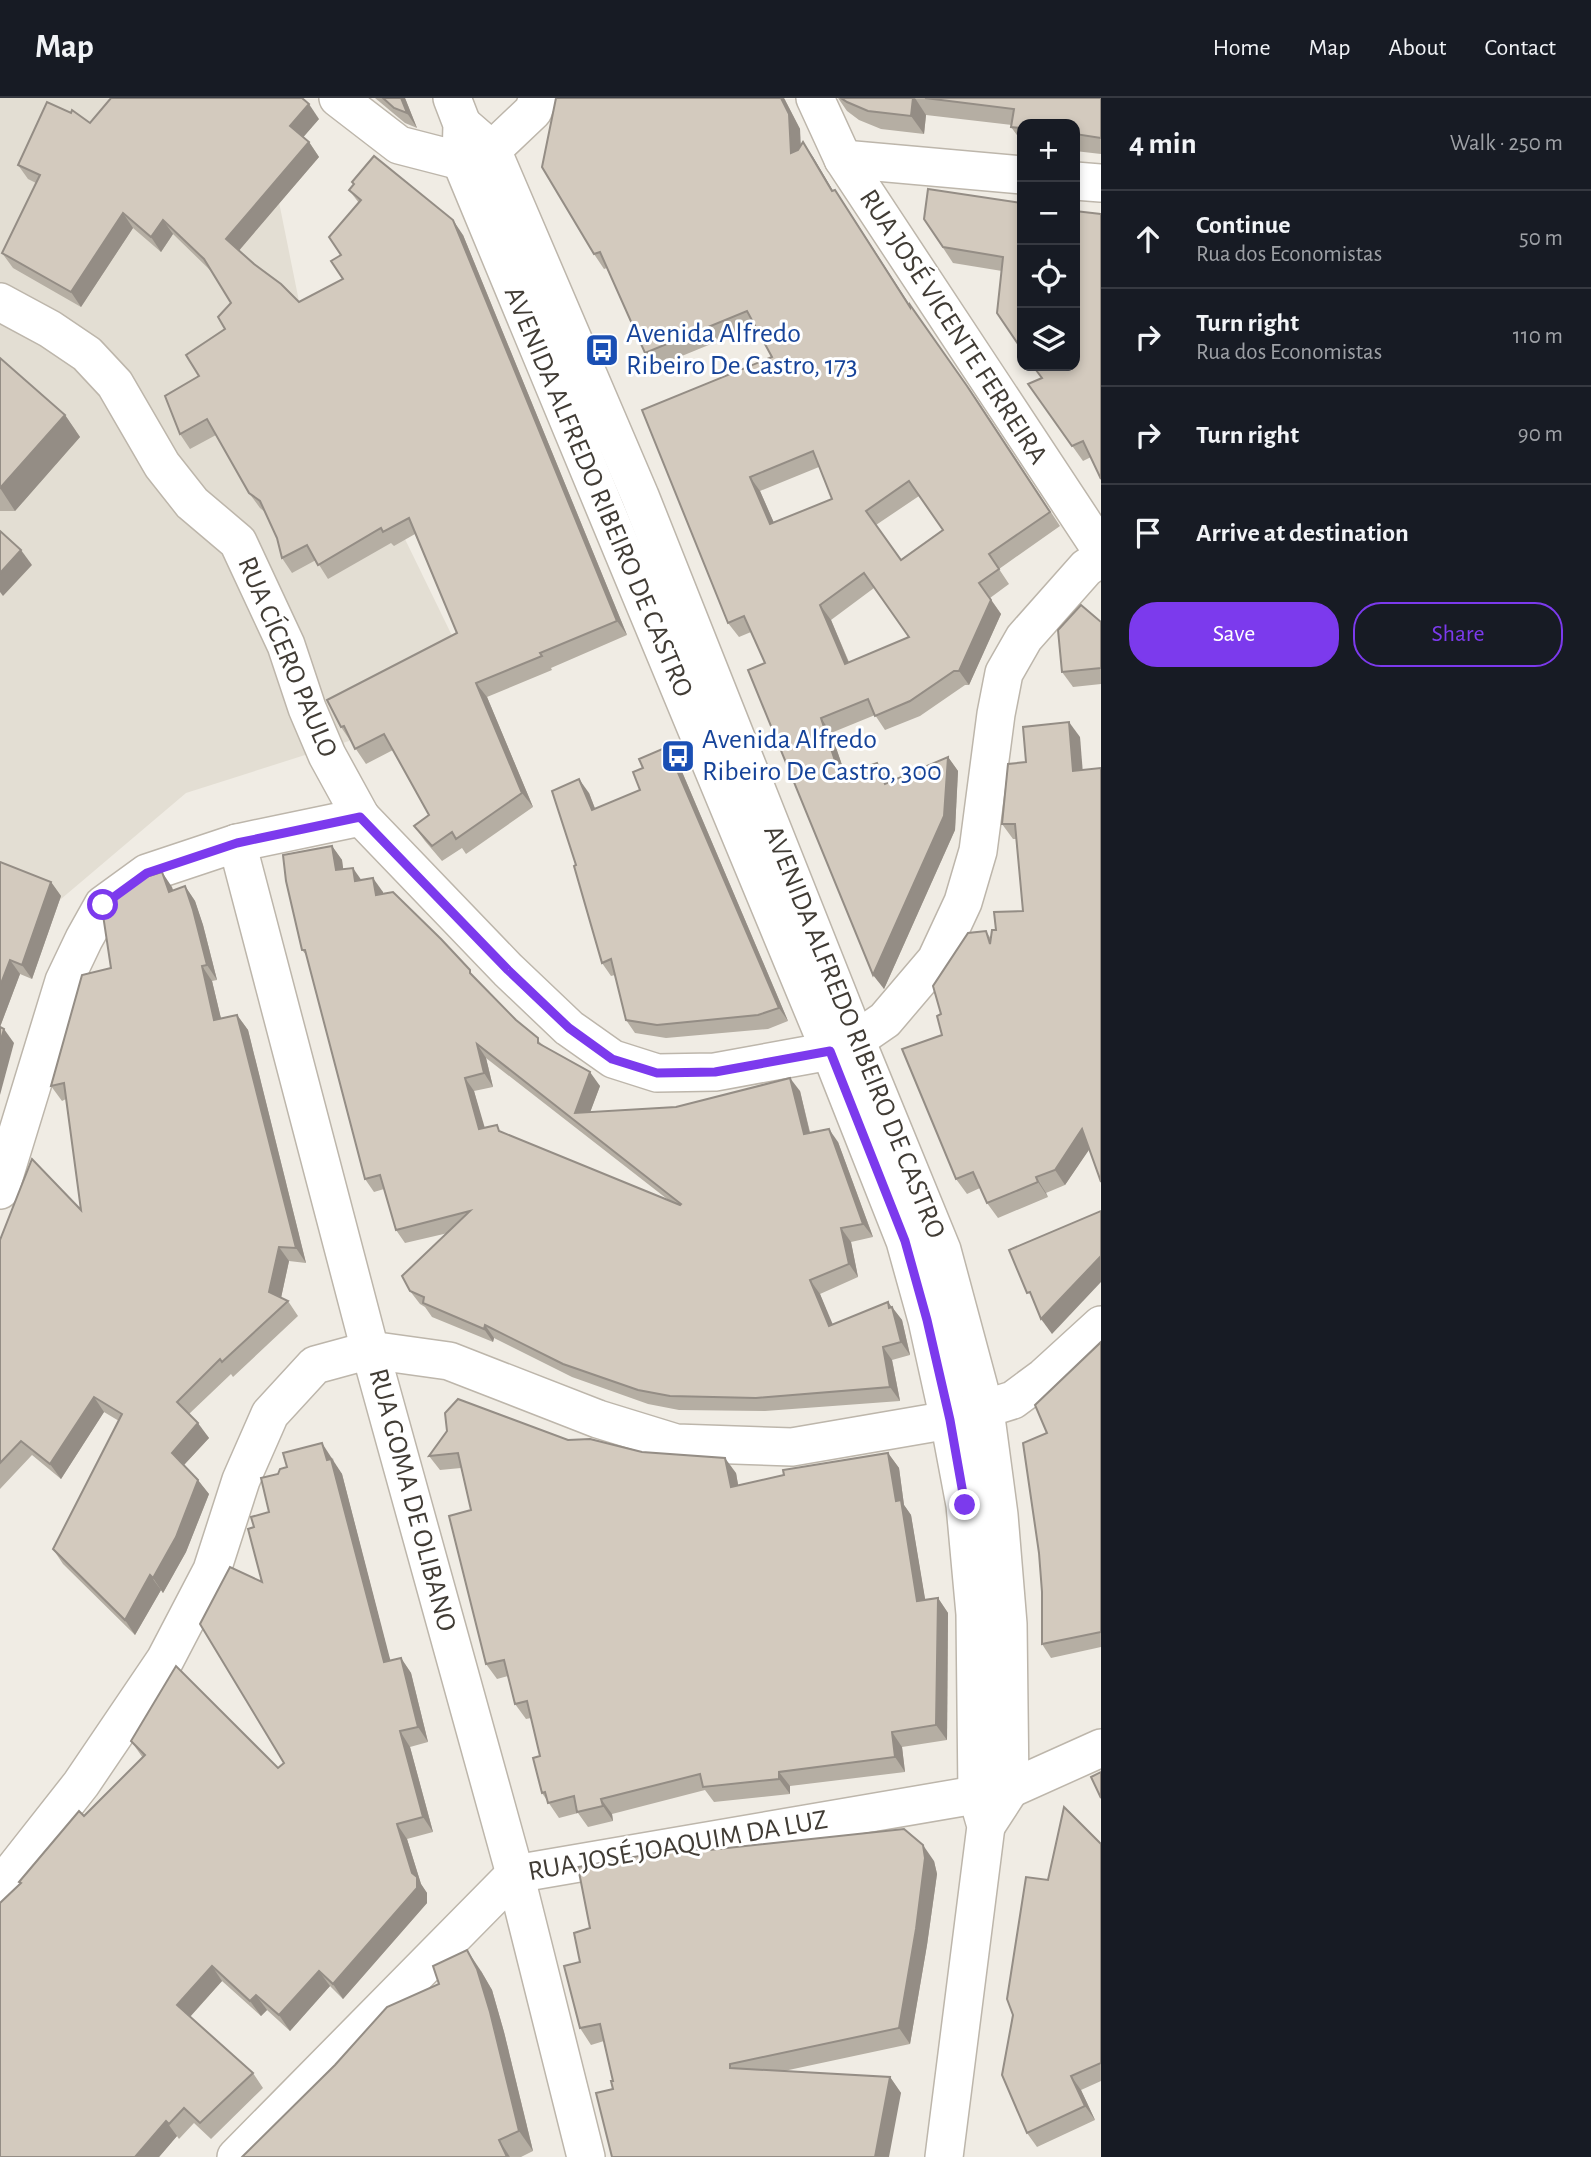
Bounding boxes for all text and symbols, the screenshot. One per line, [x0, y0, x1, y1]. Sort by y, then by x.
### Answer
text: Map [35, 31, 94, 64]
text: Home [1213, 36, 1271, 60]
text: Map [1309, 36, 1351, 60]
text: About [1389, 36, 1446, 60]
text: Contact [1484, 36, 1556, 60]
map controls [1017, 119, 1080, 371]
button: + [1017, 119, 1080, 182]
text: 4 min [1129, 129, 1197, 159]
text: Walk · 250 m [1450, 132, 1563, 155]
button: − [1017, 182, 1080, 245]
street label: RUA JOSÉ VICENTE FERREIRA [854, 183, 1055, 469]
text: Continue [1196, 212, 1291, 238]
icon: ahead [1129, 220, 1167, 258]
text: 50 m [1519, 227, 1563, 250]
text: Rua dos Economistas [1196, 243, 1382, 266]
button: locate [1017, 245, 1080, 308]
street label: AVENIDA ALFREDO RIBEIRO DE CASTRO [499, 283, 697, 701]
button: layers [1017, 308, 1080, 371]
text: Turn right [1196, 310, 1299, 336]
icon: right [1129, 318, 1167, 356]
place label: Avenida Alfredo Ribeiro De Castro, 173 [626, 320, 858, 380]
text: 110 m [1513, 325, 1563, 348]
bus stop icon: Avenida Alfredo Ribeiro De Castro, 173 [583, 331, 621, 369]
text: Rua dos Economistas [1196, 341, 1382, 364]
icon: right [1129, 416, 1167, 454]
text: Turn right [1196, 422, 1299, 448]
text: 90 m [1518, 423, 1563, 446]
icon: arrive [1129, 514, 1167, 552]
text: Arrive at destination [1196, 520, 1409, 546]
street label: RUA CÍCERO PAULO [232, 551, 345, 761]
button: Save [1129, 602, 1339, 667]
button: Share [1353, 602, 1563, 667]
place label: Avenida Alfredo Ribeiro De Castro, 300 [702, 726, 942, 786]
bus stop icon: Avenida Alfredo Ribeiro De Castro, 300 [659, 737, 697, 775]
street label: AVENIDA ALFREDO RIBEIRO DE CASTRO [758, 822, 950, 1242]
route start [87, 889, 118, 920]
street label: RUA GOMA DE OLIBANO [363, 1365, 461, 1635]
route end [949, 1489, 980, 1520]
street label: RUA JOSÉ JOAQUIM DA LUZ [526, 1803, 830, 1886]

